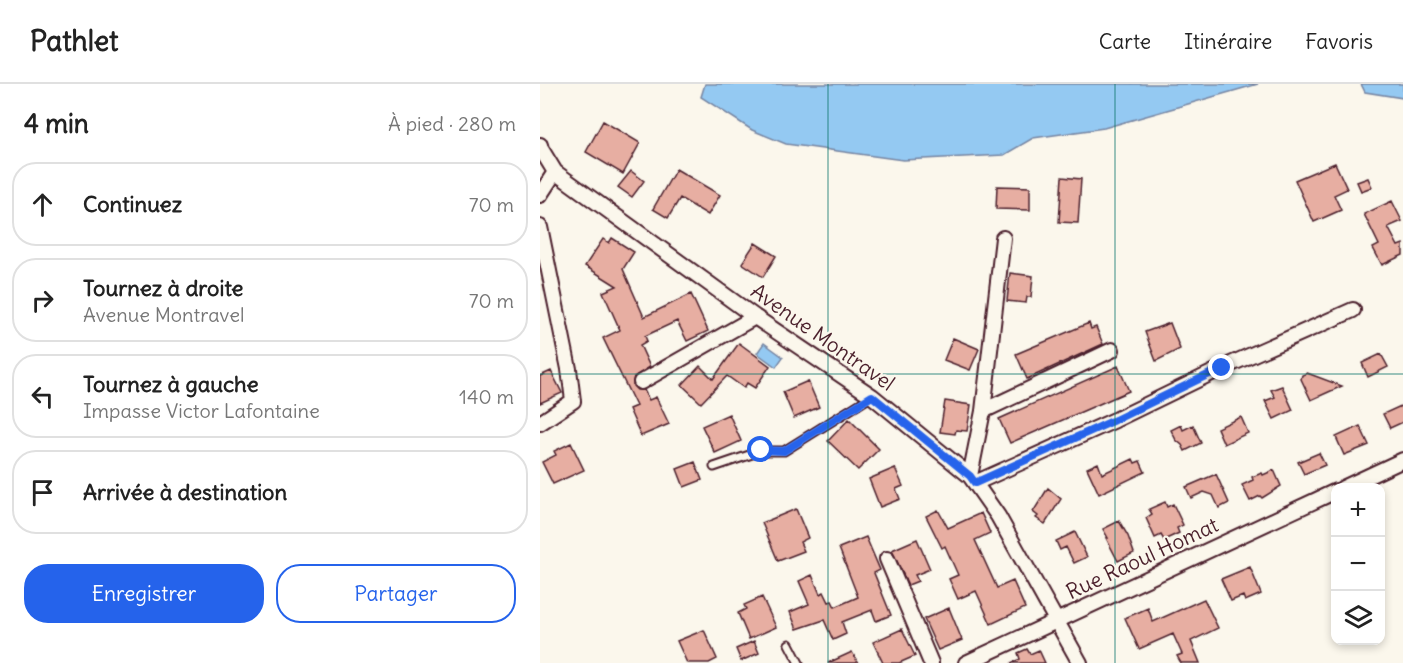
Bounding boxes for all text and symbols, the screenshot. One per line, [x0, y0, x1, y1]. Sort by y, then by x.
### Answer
text: Pathlet [30, 23, 119, 59]
text: Carte [1099, 28, 1151, 55]
text: Itinéraire [1184, 28, 1272, 55]
text: Favoris [1305, 28, 1373, 55]
text: 4 min [24, 107, 89, 140]
text: À pied · 280 m [388, 111, 516, 136]
icon: ahead [26, 188, 59, 221]
text: Continuez [83, 190, 182, 218]
text: 70 m [469, 192, 514, 217]
text: Tournez à droite [83, 274, 243, 302]
street label: Avenue Montravel [746, 277, 900, 397]
icon: right [26, 284, 59, 317]
text: 70 m [469, 288, 514, 313]
text: Avenue Montravel [83, 302, 245, 327]
route end [1208, 354, 1234, 380]
text: Tournez à gauche [83, 370, 259, 398]
icon: left [26, 380, 59, 413]
text: 140 m [459, 384, 514, 409]
text: Impasse Victor Lafontaine [83, 398, 320, 423]
route start [747, 436, 773, 462]
icon: arrive [26, 476, 59, 509]
text: Arrivée à destination [83, 478, 287, 506]
map controls [1331, 483, 1385, 645]
button: + [1331, 483, 1385, 537]
street label: Rue Raoul Homat [1062, 511, 1222, 605]
button: − [1331, 537, 1385, 591]
button: Enregistrer [24, 564, 264, 623]
button: Partager [276, 564, 516, 623]
button: layers [1331, 591, 1385, 645]

